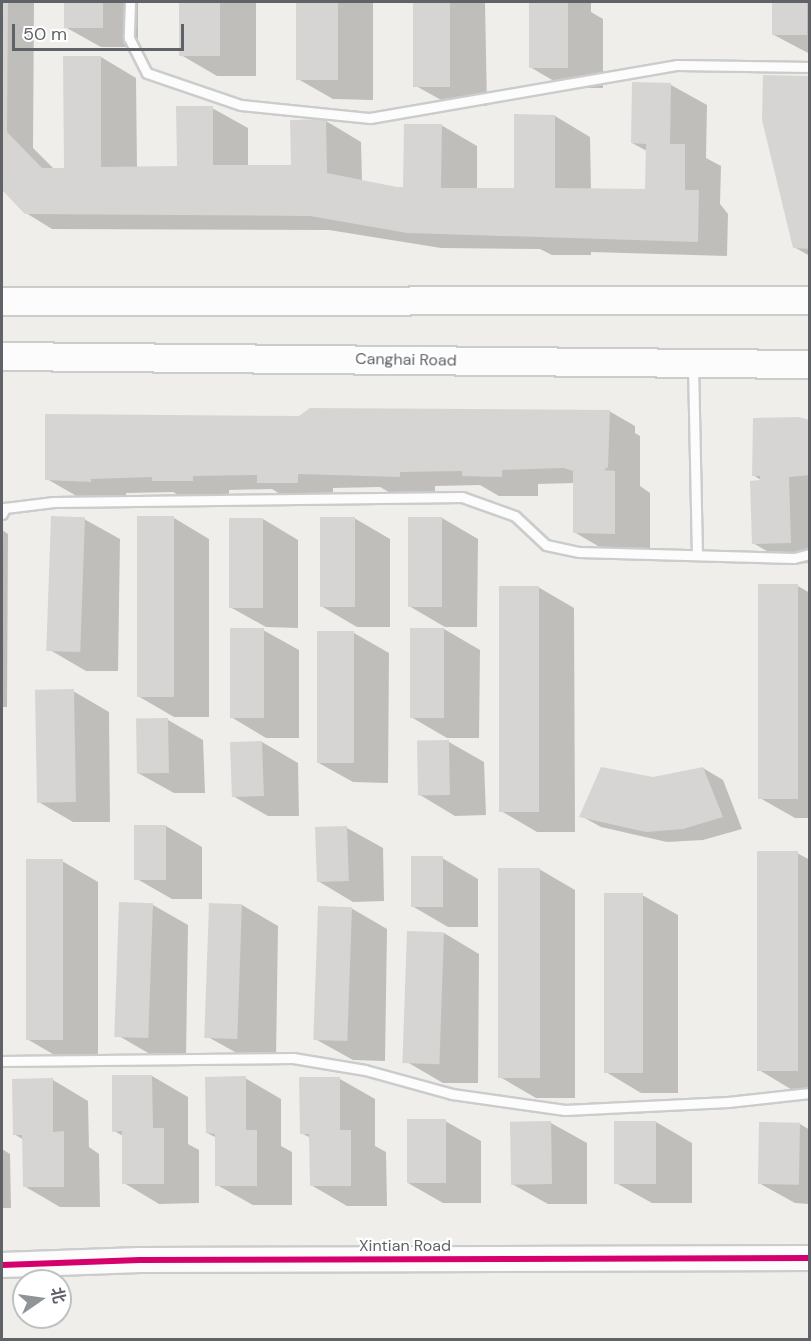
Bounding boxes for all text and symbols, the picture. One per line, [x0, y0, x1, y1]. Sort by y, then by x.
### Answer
scale bar [15, 12, 188, 50]
text: 50 m [23, 22, 67, 46]
street label: Canghai Road [355, 350, 457, 370]
street label: Xintian Road [359, 1236, 451, 1256]
north arrow [12, 1269, 72, 1329]
text: 北 [46, 1285, 70, 1305]

